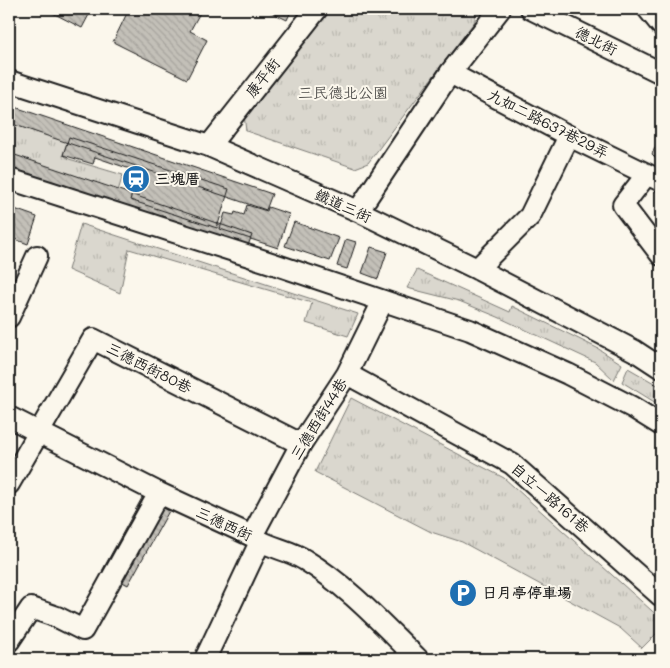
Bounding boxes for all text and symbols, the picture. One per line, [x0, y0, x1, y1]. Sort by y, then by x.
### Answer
street label: 德北街 [572, 21, 621, 59]
street label: 康平街 [240, 53, 284, 101]
park label: 三民德北公園 [298, 82, 388, 102]
street label: 九如二路637巷29弄 [484, 84, 612, 162]
station icon: 三塊厝 [121, 164, 151, 194]
place label: 三塊厝 [155, 168, 200, 188]
street label: 鐵道三街 [312, 184, 375, 226]
street label: 三德西街80巷 [103, 337, 196, 397]
street label: 三德西街44巷 [285, 374, 351, 463]
street label: 自立一路161巷 [507, 458, 594, 537]
street label: 三德西街 [193, 501, 256, 545]
parking icon: 日月亭停車場 [448, 578, 478, 608]
place label: 日月亭停車場 [482, 582, 572, 602]

